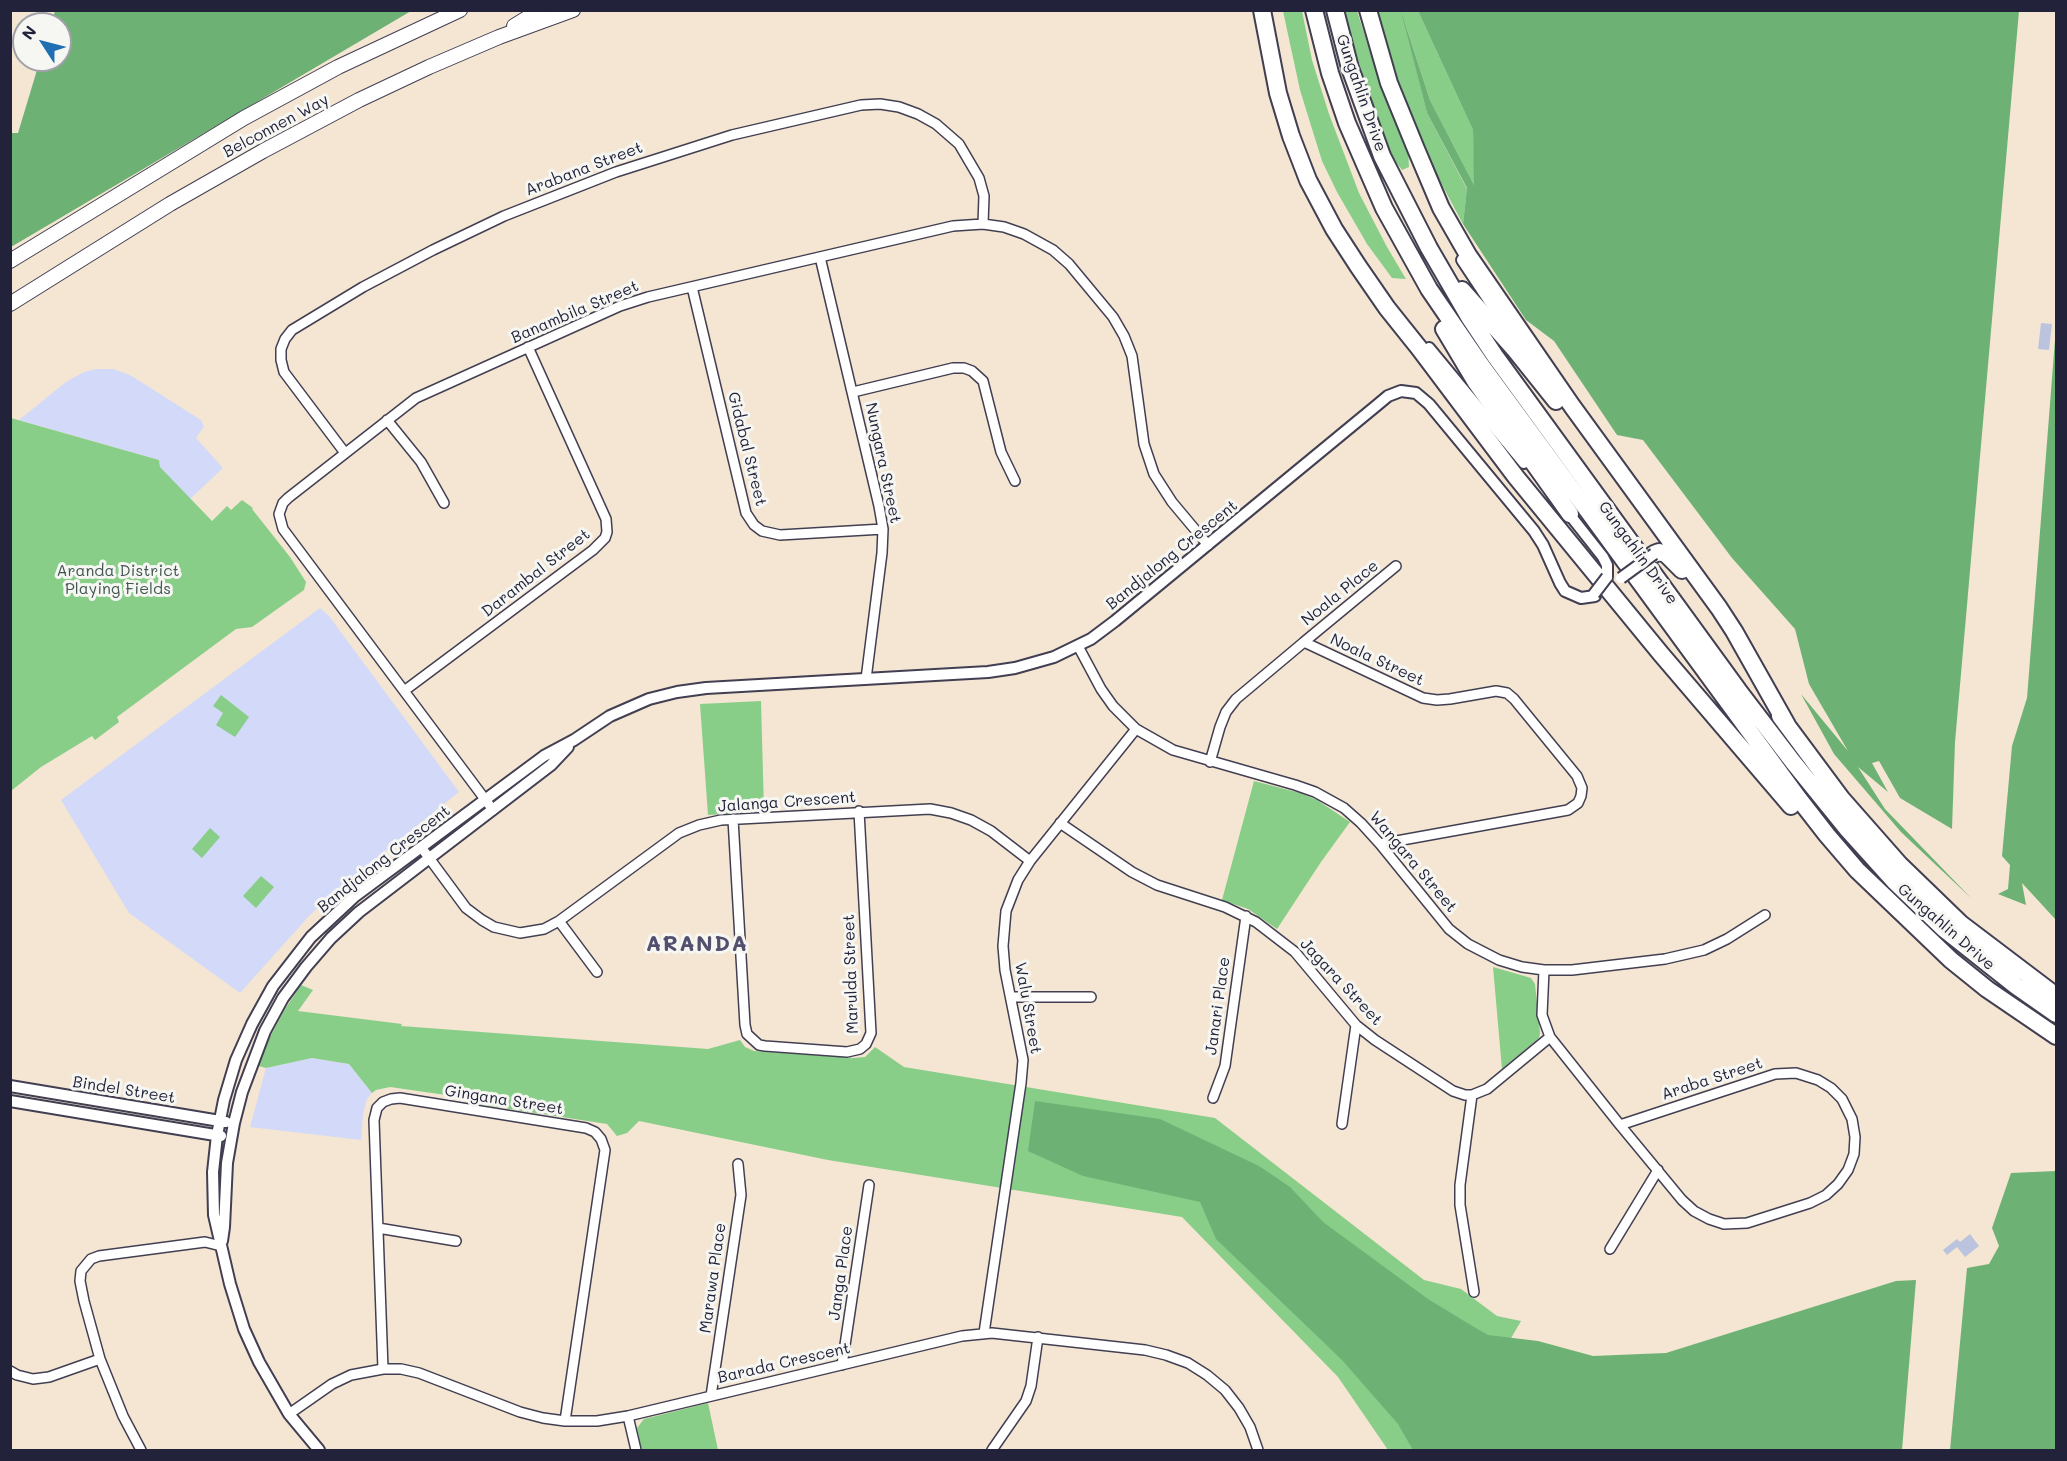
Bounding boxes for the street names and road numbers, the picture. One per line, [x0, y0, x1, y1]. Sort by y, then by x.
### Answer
street label: Gungahlin Drive [1332, 32, 1390, 154]
street label: Belconnen Way [220, 90, 332, 162]
street label: Arabana Street [523, 138, 645, 200]
street label: Banambila Street [508, 276, 642, 348]
street label: Gidabal Street [724, 390, 770, 508]
street label: Nungara Street [861, 401, 905, 525]
street label: Bandjalong Crescent [1102, 496, 1242, 614]
street label: Gungahlin Drive [1594, 498, 1682, 608]
street label: Darambal Street [478, 525, 594, 621]
street label: Noala Place [1298, 556, 1382, 630]
street label: Noala Street [1327, 630, 1427, 690]
street label: Jalanga Crescent [717, 788, 857, 816]
street label: Bandjalong Crescent [314, 801, 454, 917]
street label: Wangara Street [1365, 808, 1461, 916]
street label: Gungahlin Drive [1893, 879, 1999, 975]
street label: Marulda Street [839, 914, 863, 1034]
street label: Jagara Street [1296, 934, 1386, 1030]
street label: Janari Place [1202, 956, 1234, 1056]
street label: Walu Street [1010, 961, 1046, 1055]
street label: Araba Street [1659, 1054, 1765, 1104]
street label: Bindel Street [71, 1072, 177, 1108]
street label: Gingana Street [443, 1081, 565, 1119]
street label: Marawa Place [696, 1222, 730, 1334]
street label: Janga Place [825, 1225, 857, 1321]
street label: Barada Crescent [716, 1338, 852, 1388]

